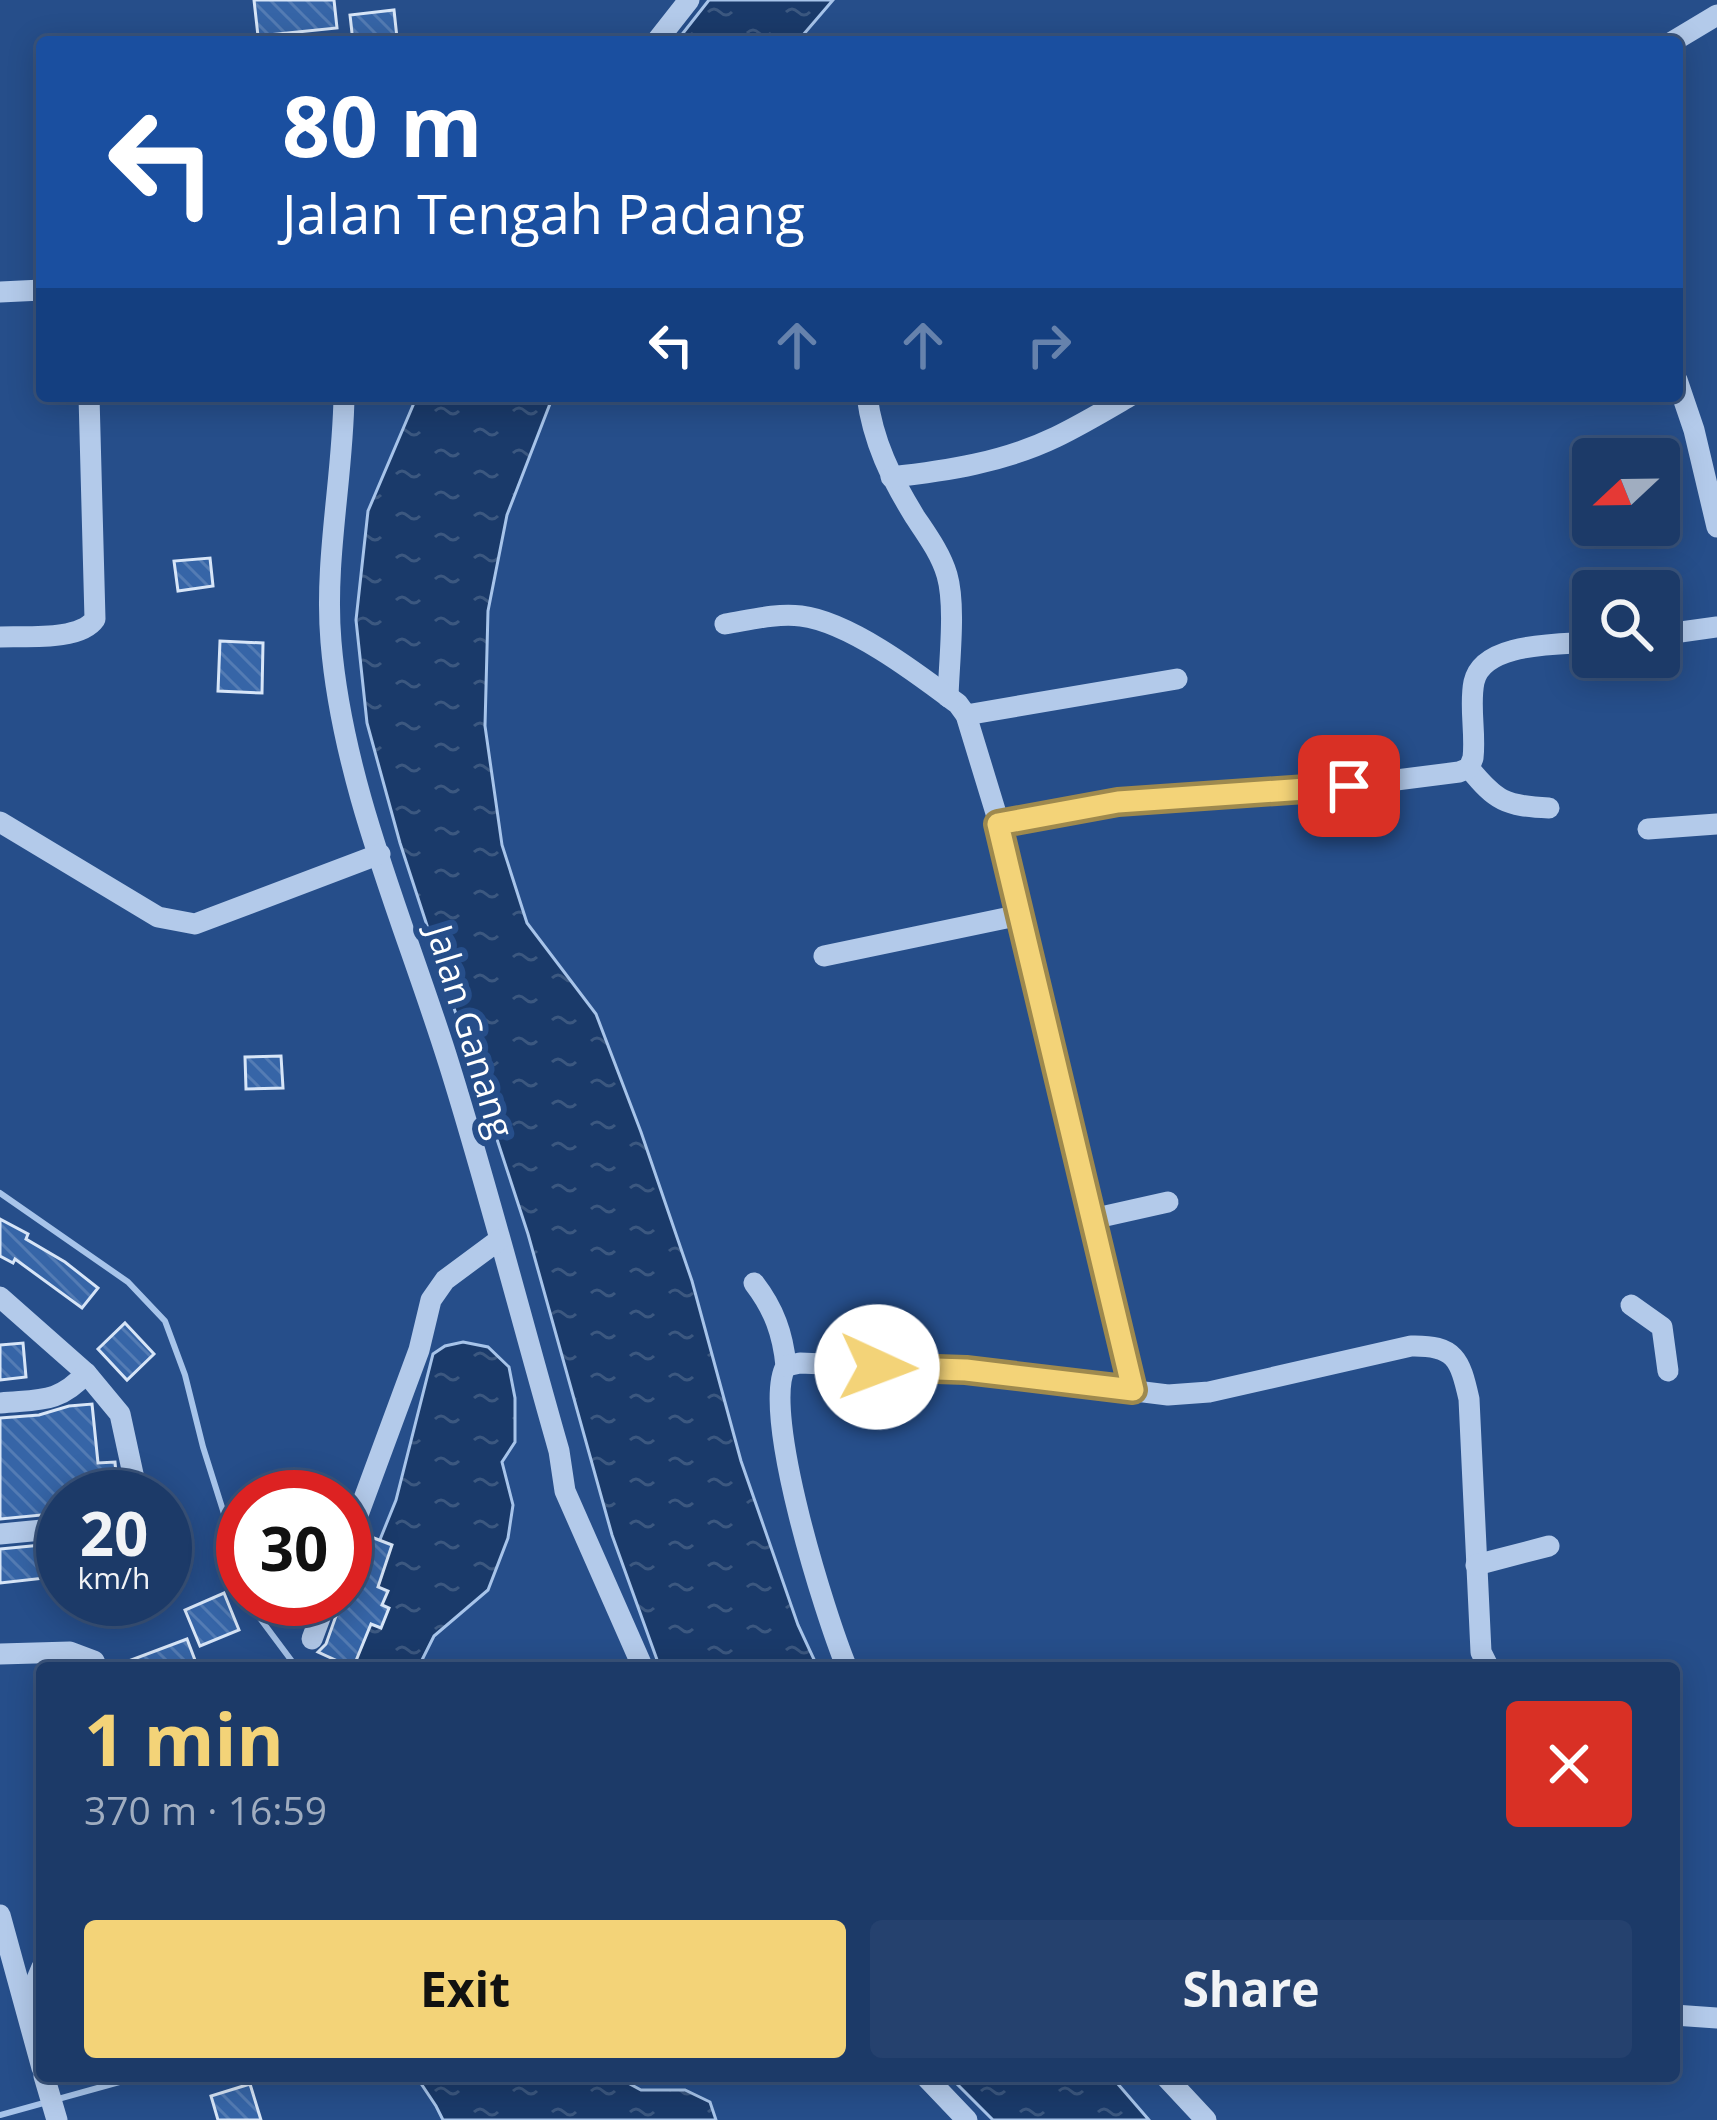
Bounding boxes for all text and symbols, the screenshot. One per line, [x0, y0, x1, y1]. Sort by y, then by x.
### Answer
text: 80 m [282, 67, 482, 182]
icon: left [84, 84, 240, 240]
text: Jalan Tengah Padang [282, 176, 805, 250]
icon: left [638, 312, 704, 378]
icon: ahead [764, 312, 830, 378]
icon: ahead [890, 312, 956, 378]
icon: right [1016, 312, 1082, 378]
north arrow [1572, 438, 1680, 546]
map controls [1572, 438, 1680, 678]
button: search [1572, 570, 1680, 678]
pin [1298, 735, 1400, 837]
icon: arrive [1316, 753, 1382, 819]
street label: Jalan Ganang [415, 916, 527, 1143]
position arrow [814, 1304, 940, 1430]
speed limit sign: 30 [216, 1470, 372, 1626]
text: 20 [80, 1492, 148, 1574]
text: km/h [78, 1557, 150, 1598]
text: 1 min [84, 1689, 284, 1787]
button: close [1506, 1701, 1632, 1827]
text: 370 m · 16:59 [84, 1783, 327, 1836]
button: Exit [84, 1920, 846, 2058]
button: Share [870, 1920, 1632, 2058]

